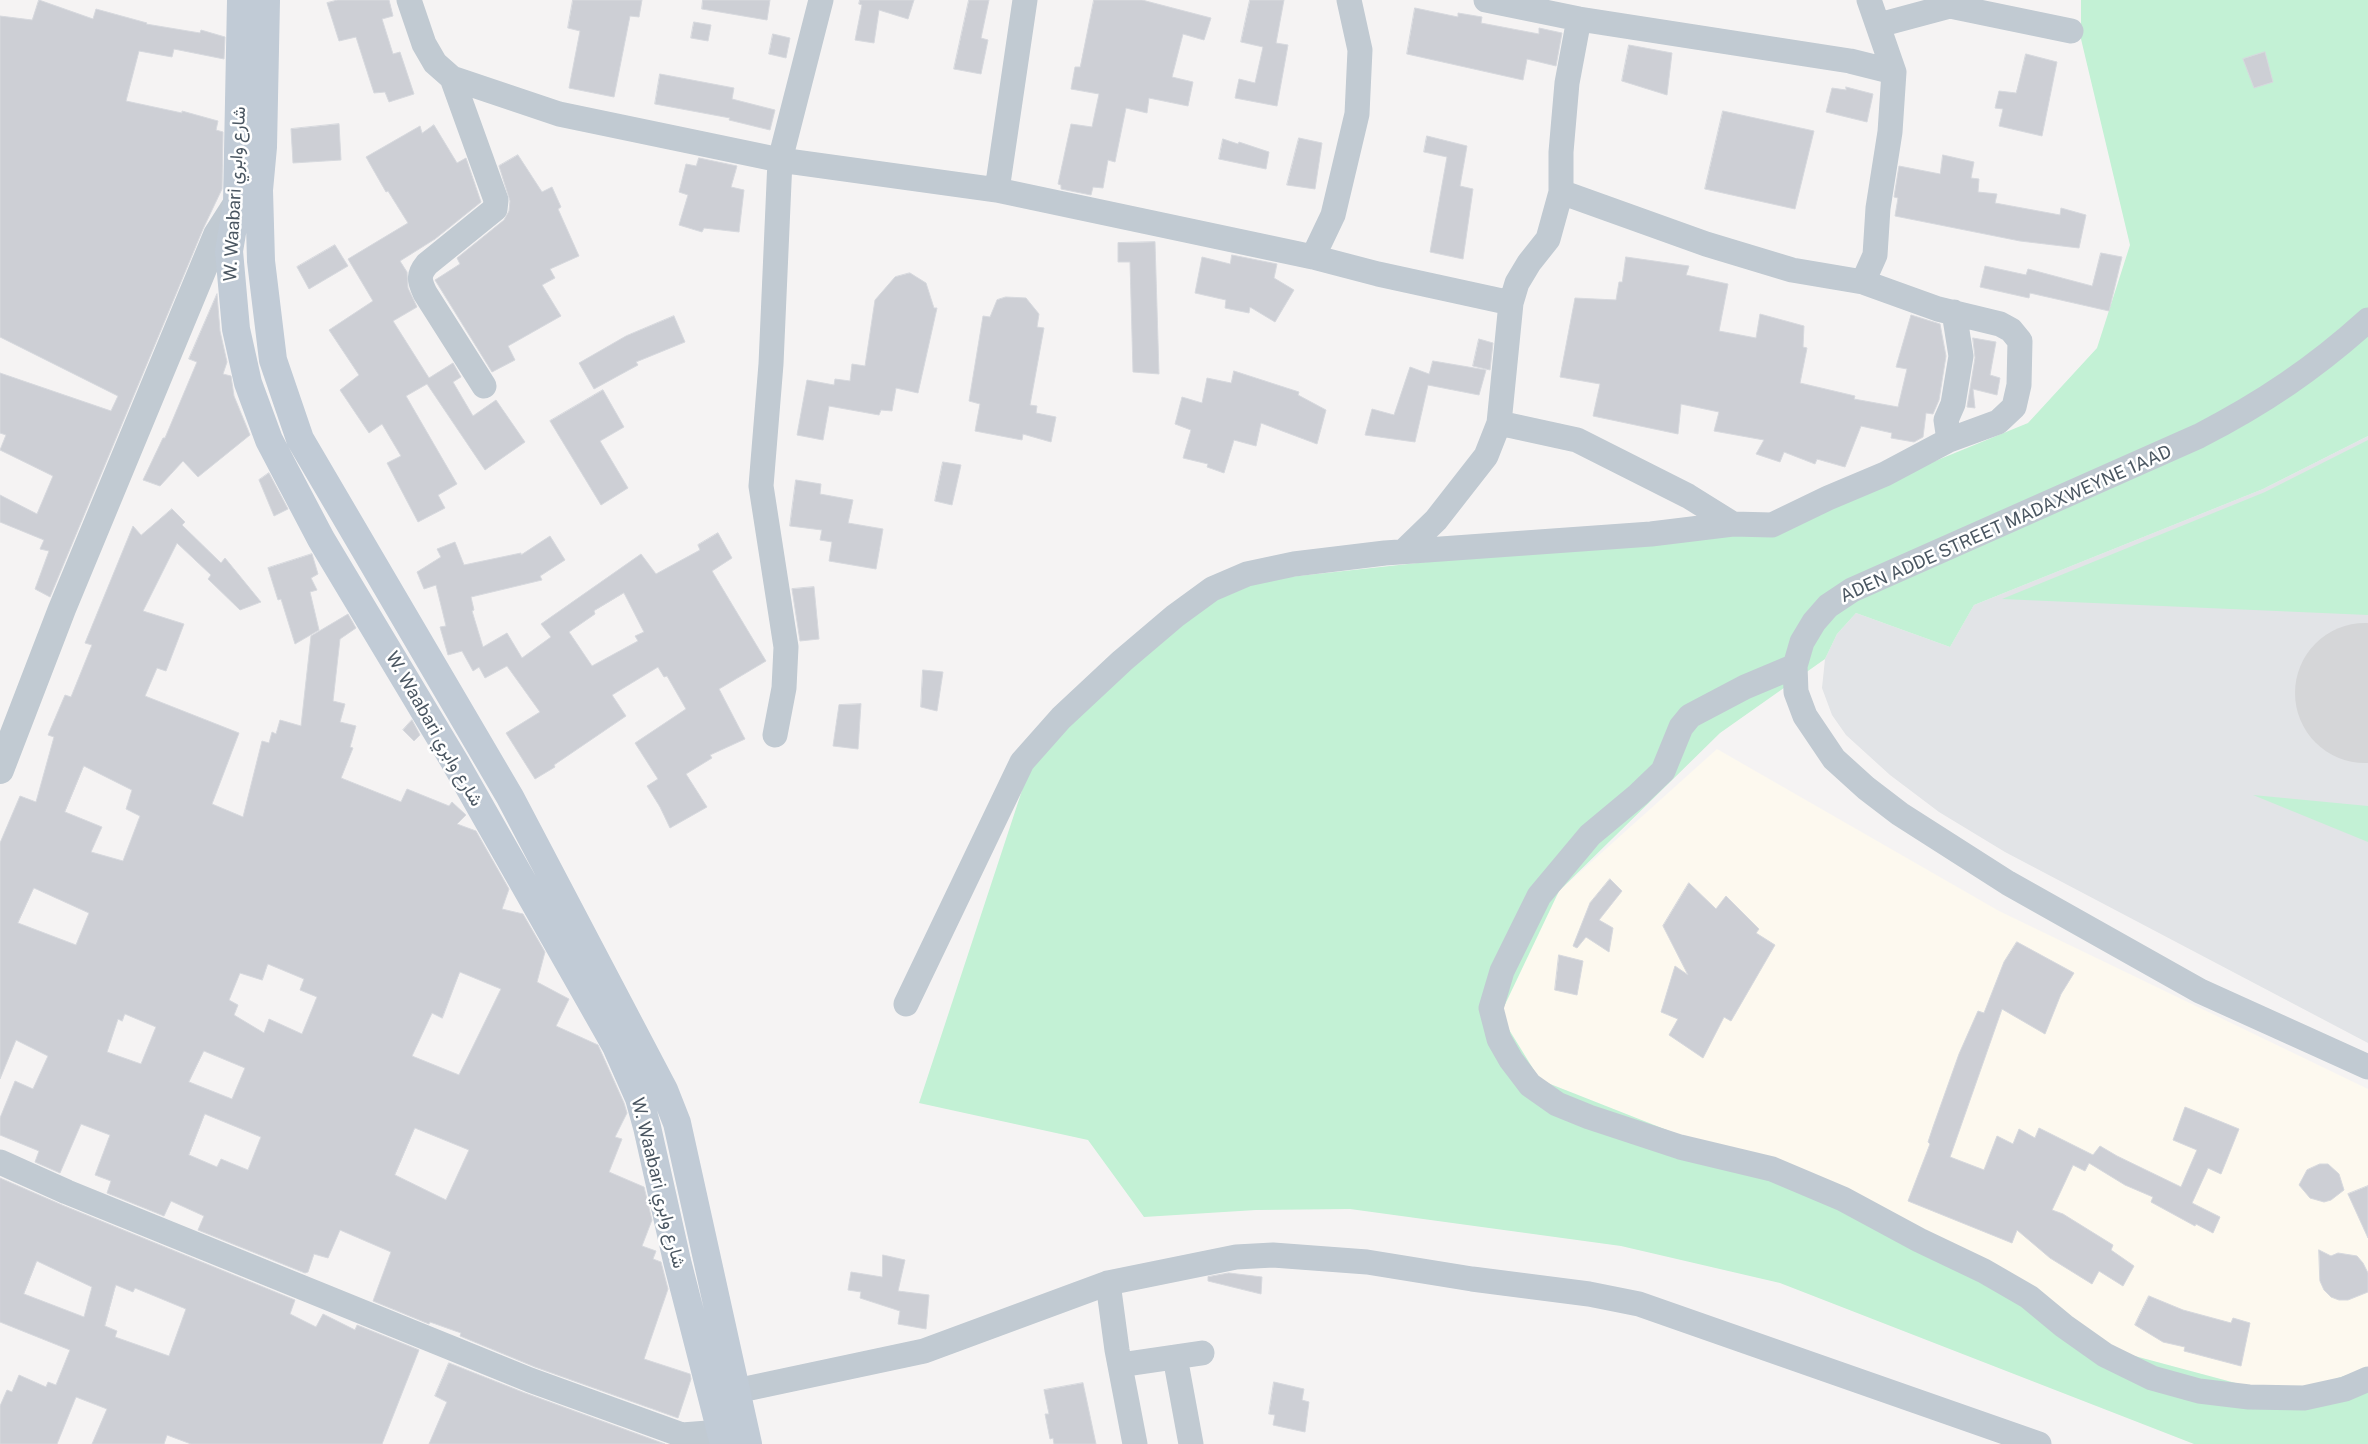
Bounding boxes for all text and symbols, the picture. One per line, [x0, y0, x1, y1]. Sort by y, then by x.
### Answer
street label: W. Waabari شارع وابري [220, 106, 250, 282]
street label: ADEN ADDE STREET MADAXWEYNE 1AAD [1837, 441, 2175, 607]
street label: W. Waabari شارع وابري [381, 648, 487, 810]
street label: W. Waabari شارع وابري [626, 1095, 690, 1271]

